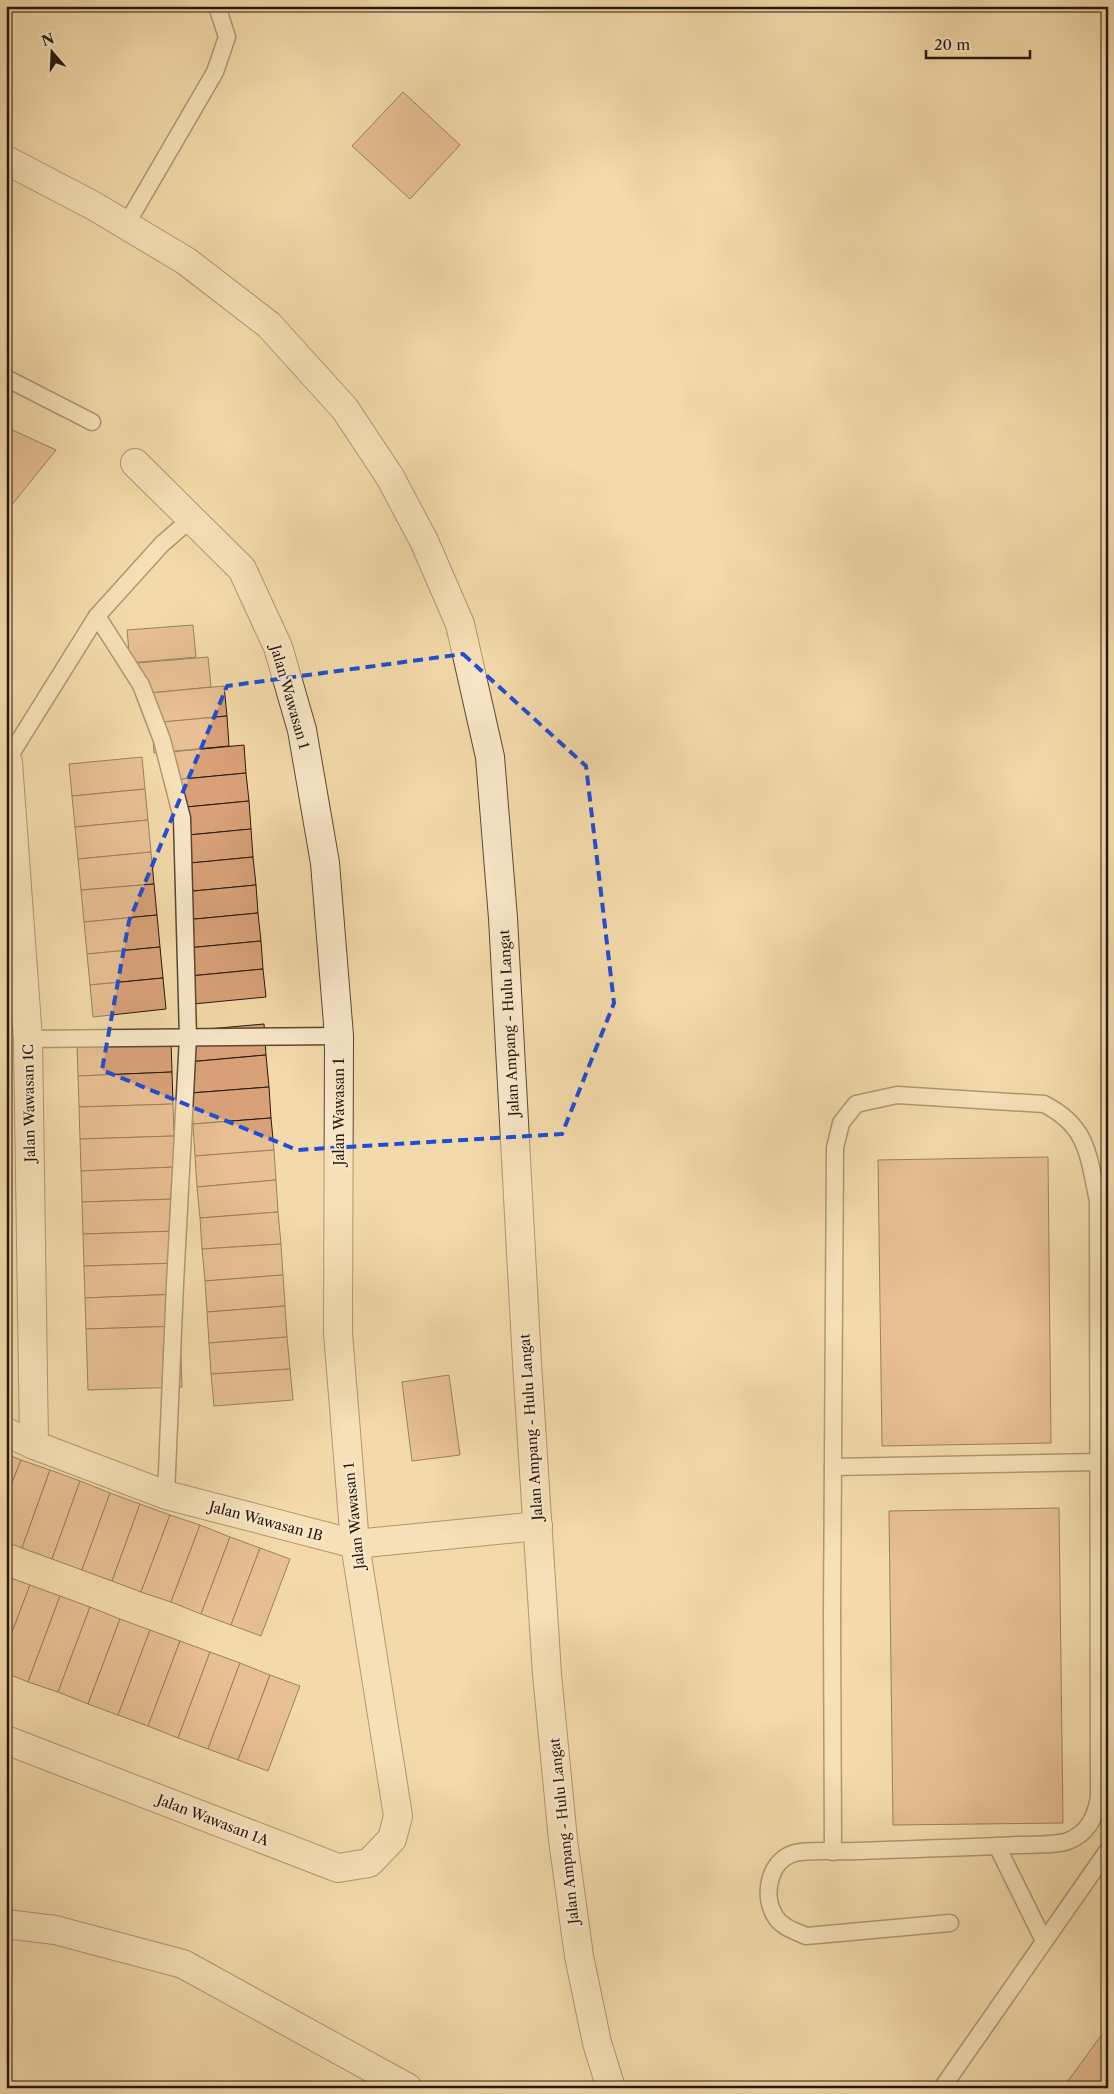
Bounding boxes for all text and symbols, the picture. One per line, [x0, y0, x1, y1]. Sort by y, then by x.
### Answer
north arrow [28, 28, 78, 78]
scale bar [926, 28, 1030, 60]
text: N [39, 29, 56, 50]
text: 20 m [934, 35, 970, 54]
street label: Jalan Wawasan 1 [266, 641, 313, 751]
street label: Jalan Ampang - Hulu Langat [495, 929, 523, 1119]
street label: Jalan Wawasan 1C [19, 1044, 39, 1164]
street label: Jalan Wawasan 1 [330, 1058, 348, 1168]
street label: Jalan Ampang - Hulu Langat [515, 1333, 547, 1523]
street label: Jalan Wawasan 1 [339, 1462, 369, 1572]
street label: Jalan Wawasan 1B [205, 1497, 325, 1545]
street label: Jalan Ampang - Hulu Langat [545, 1737, 583, 1927]
street label: Jalan Wawasan 1A [153, 1790, 272, 1850]

